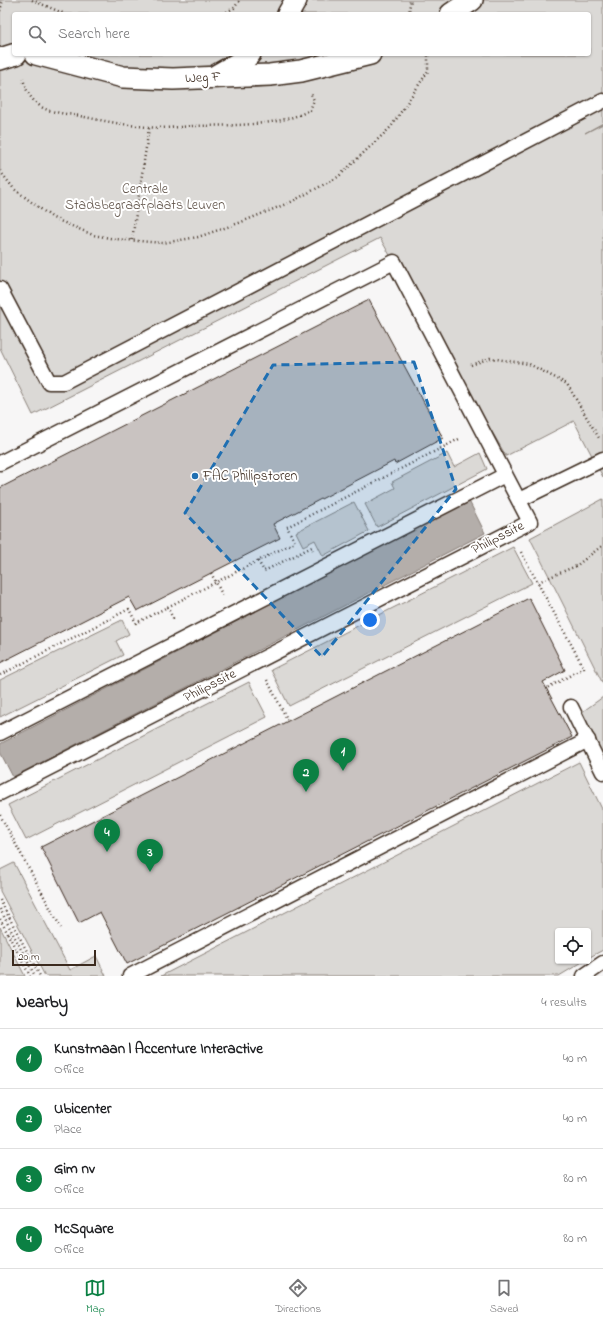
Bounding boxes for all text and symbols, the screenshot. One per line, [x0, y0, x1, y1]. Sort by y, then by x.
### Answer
search box [12, 12, 591, 56]
icon: search [26, 23, 48, 45]
text: Search here [58, 23, 130, 45]
street label: Weg F [184, 67, 222, 90]
park label: Centrale Stadsbegraafplaats Leuven [65, 179, 225, 217]
place label: FAC Philipstoren [202, 466, 298, 487]
marker: FAC Philipstoren [190, 471, 200, 481]
street label: Philipssite [468, 515, 529, 560]
your location [360, 610, 380, 630]
street label: Philipssite [180, 663, 241, 708]
pin: 1 [330, 738, 356, 771]
pin: 2 [293, 759, 319, 792]
pin: 4 [94, 819, 120, 852]
pin: 3 [137, 839, 163, 872]
map controls [555, 928, 591, 964]
button: locate [555, 928, 591, 964]
scale bar [12, 948, 96, 967]
text: 20 m [18, 949, 40, 965]
text: Nearby [16, 990, 68, 1015]
text: 4 results [541, 993, 587, 1012]
text: Kunstmaan | Accenture Interactive [54, 1038, 263, 1060]
text: 1 [27, 1049, 31, 1068]
text: 40 m [563, 1049, 587, 1068]
text: Office [54, 1060, 84, 1079]
text: Ubicenter [54, 1098, 111, 1120]
text: 2 [26, 1109, 32, 1128]
text: 40 m [563, 1109, 587, 1128]
text: Place [54, 1120, 82, 1139]
text: Gim nv [54, 1158, 95, 1180]
text: 3 [26, 1169, 32, 1188]
text: 80 m [563, 1169, 587, 1188]
text: Office [54, 1180, 84, 1199]
text: McSquare [54, 1218, 114, 1240]
text: 4 [26, 1229, 32, 1248]
text: 80 m [563, 1229, 587, 1248]
text: Office [54, 1240, 84, 1259]
tab: Map [84, 1277, 106, 1317]
tab: Directions [275, 1277, 321, 1317]
tab: Saved [490, 1277, 519, 1317]

